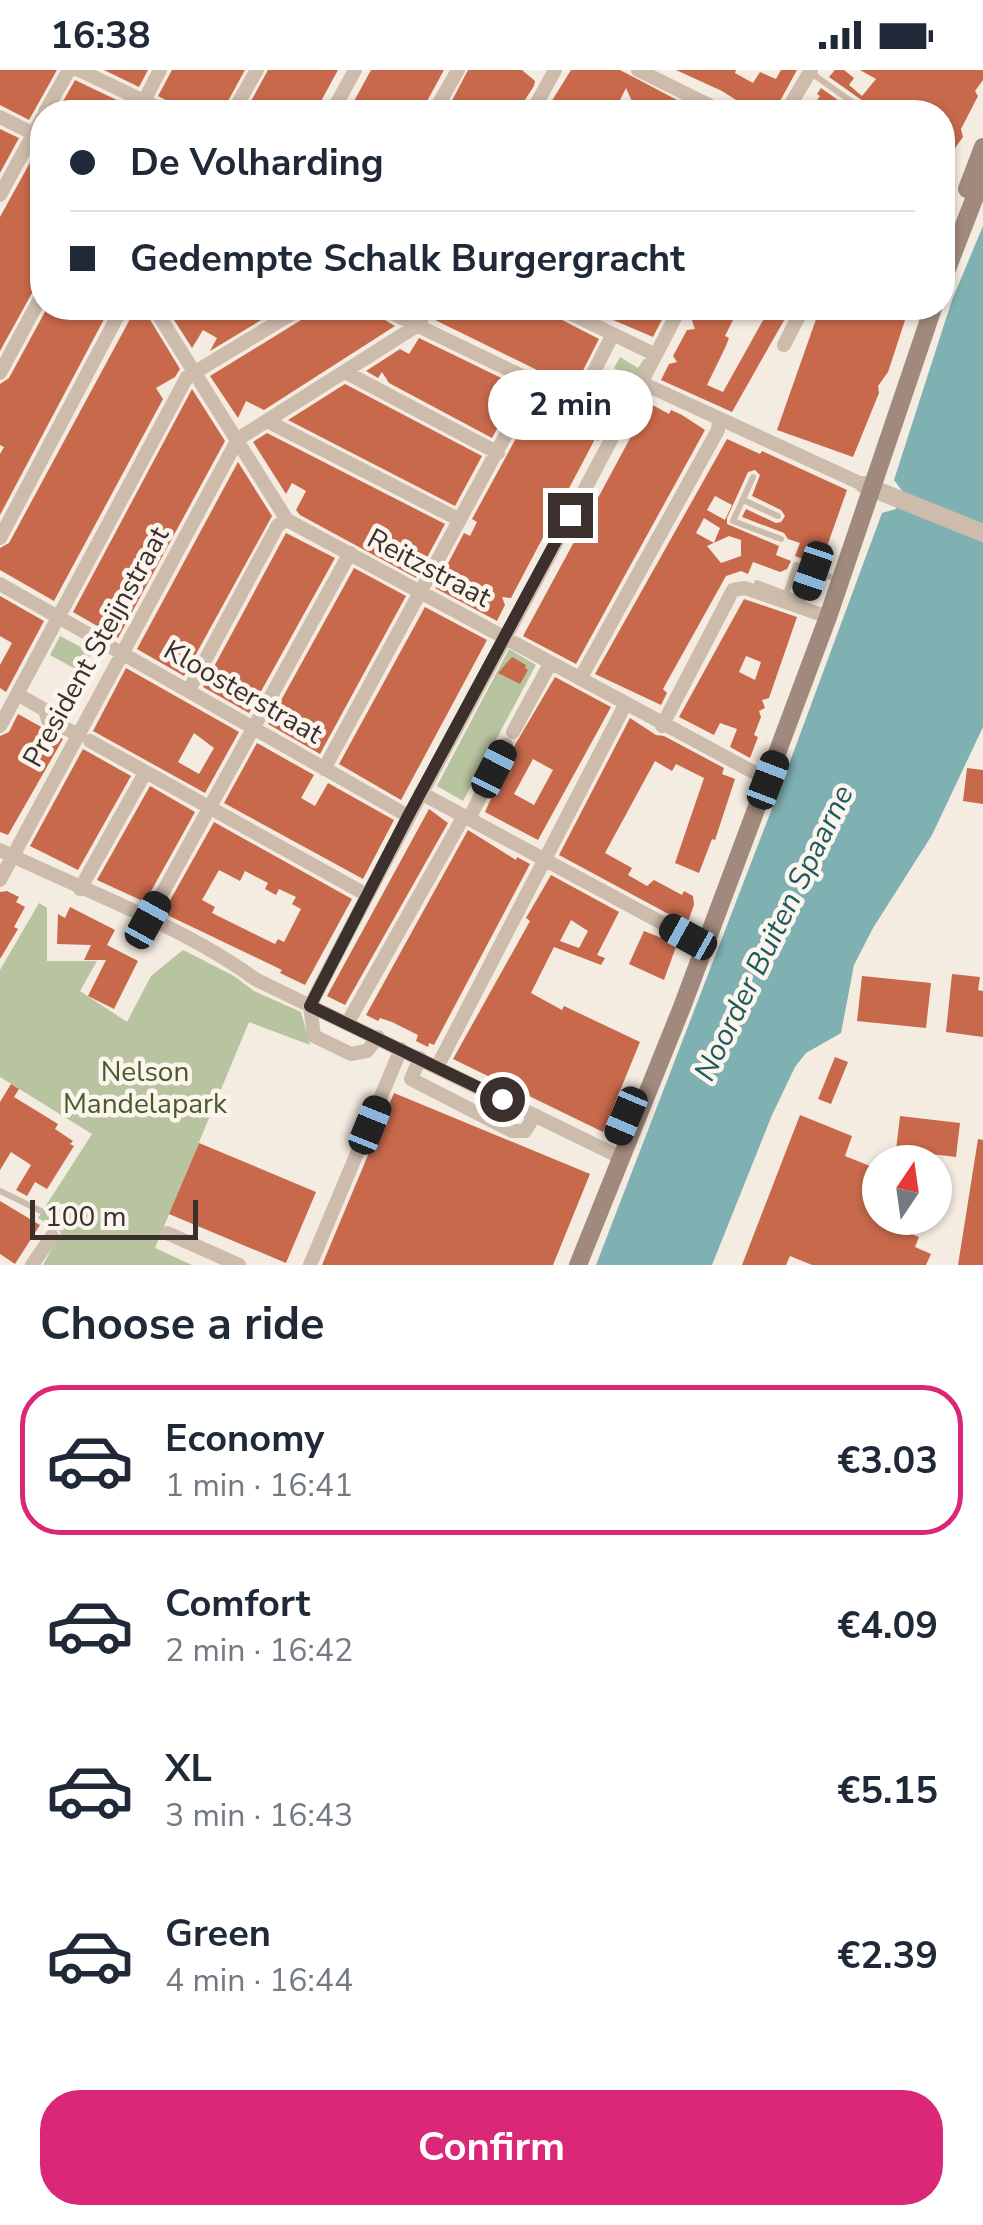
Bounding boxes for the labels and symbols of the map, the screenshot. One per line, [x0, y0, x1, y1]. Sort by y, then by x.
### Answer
callout: 2 min [488, 370, 652, 440]
route end [548, 493, 593, 538]
street label: President Steijnstraat [14, 520, 178, 774]
street label: Reitzstraat [361, 520, 498, 617]
car [789, 538, 837, 604]
street label: Kloosterstraat [157, 631, 329, 753]
car [467, 735, 521, 803]
car [743, 747, 793, 813]
water label: Noorder Buiten Spaarne [684, 778, 864, 1088]
car [120, 886, 176, 954]
car [654, 909, 722, 965]
park label: Nelson Mandelapark [63, 1053, 228, 1123]
route start [480, 1077, 525, 1122]
car [600, 1083, 652, 1149]
car [345, 1092, 395, 1158]
north arrow [862, 1145, 952, 1235]
scale bar [30, 1195, 198, 1240]

